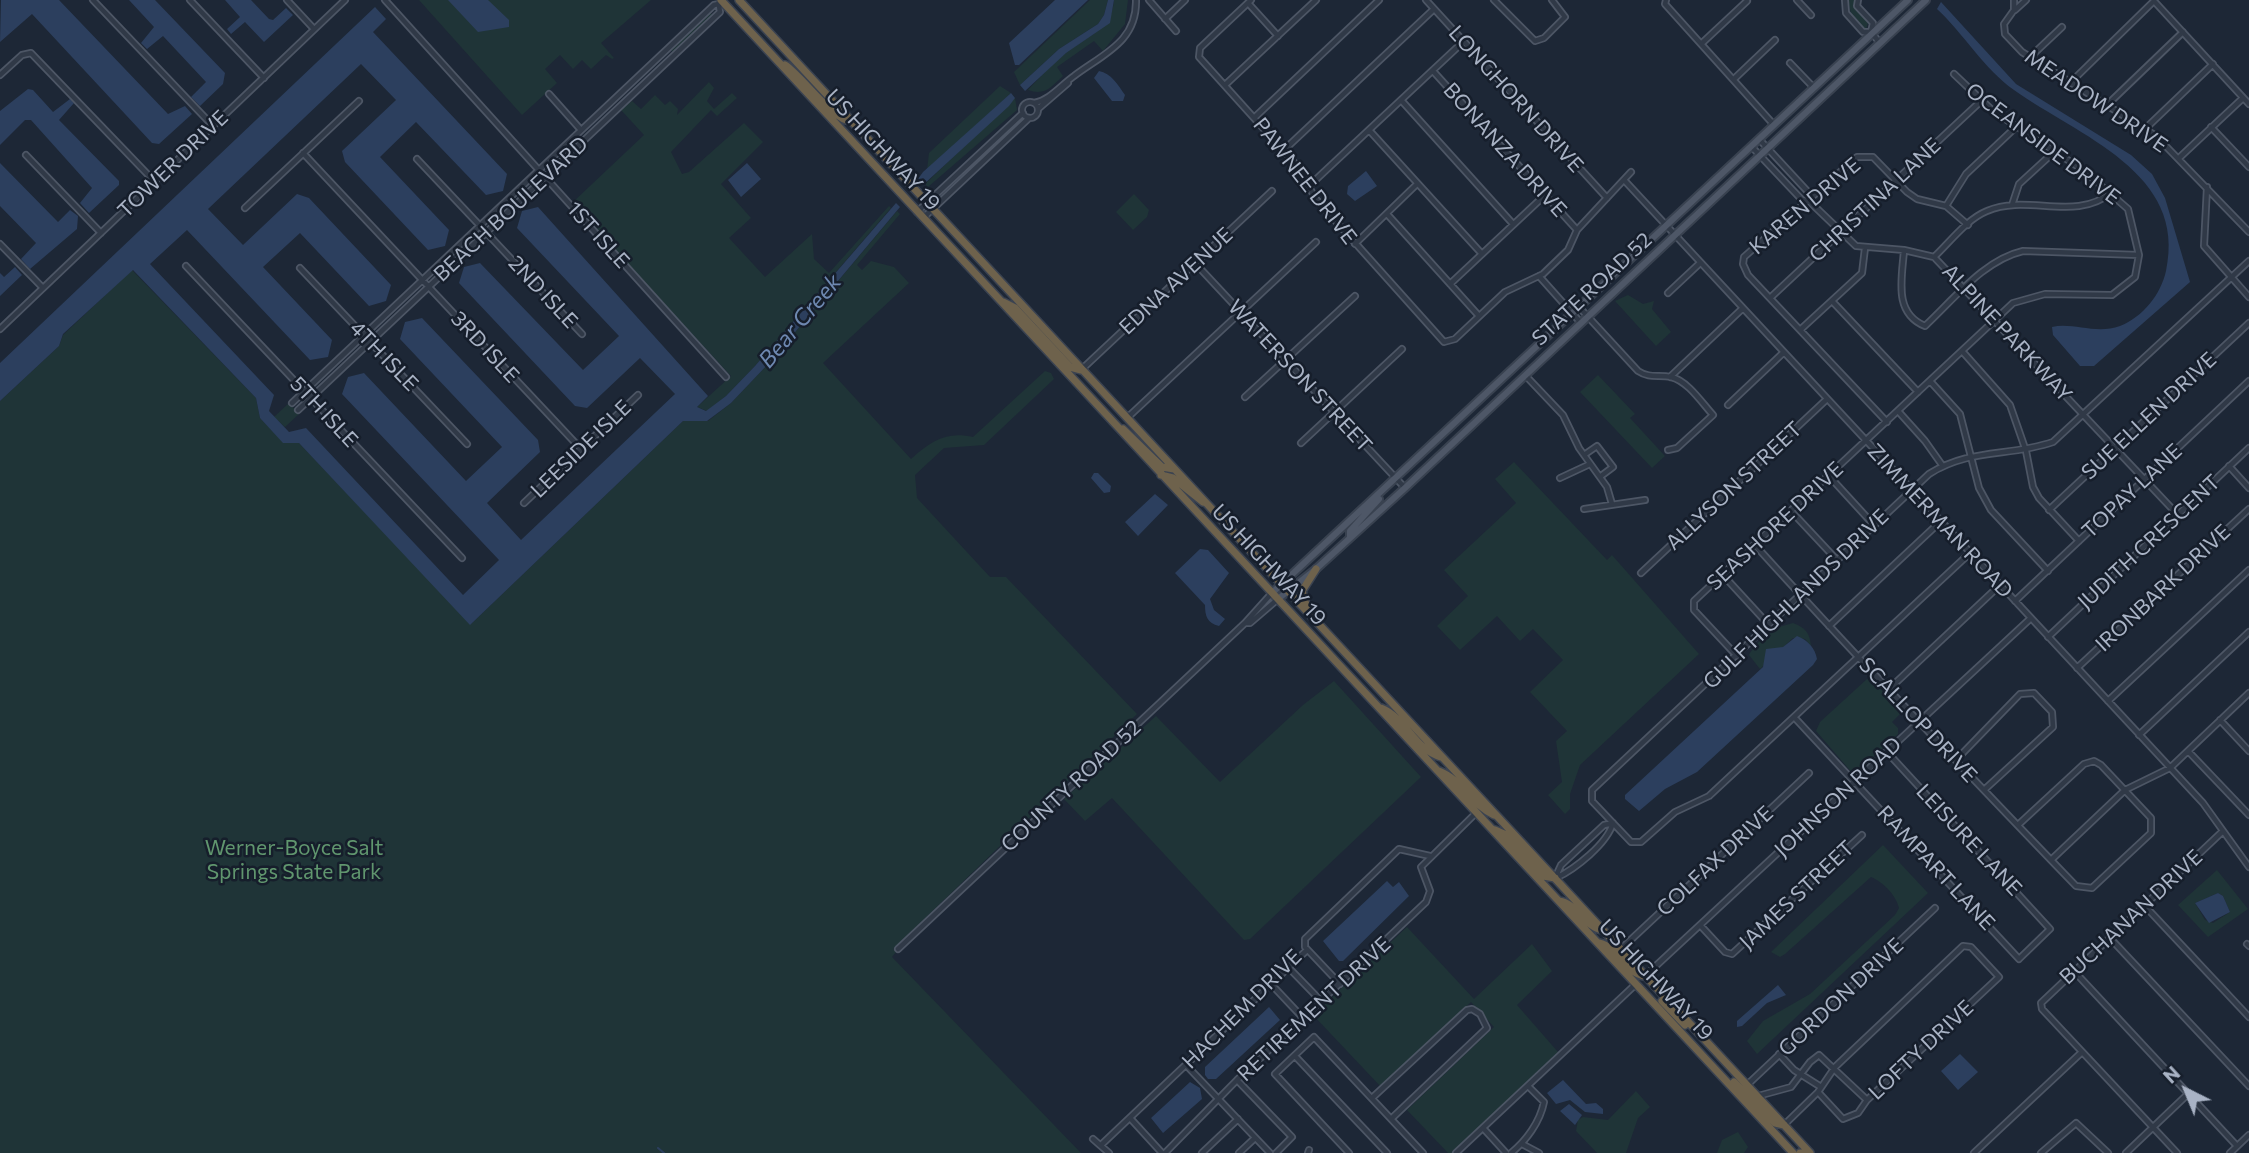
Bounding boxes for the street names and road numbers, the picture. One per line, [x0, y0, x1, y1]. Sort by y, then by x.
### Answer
street label: LONGHORN DRIVE [1443, 20, 1589, 178]
street label: MEADOW DRIVE [2020, 44, 2172, 158]
street label: BONANZA DRIVE [1438, 78, 1572, 222]
street label: OCEANSIDE DRIVE [1961, 78, 2125, 210]
street label: US HIGHWAY 19 [820, 84, 946, 216]
street label: TOWER DRIVE [113, 105, 233, 223]
street label: PAWNEE DRIVE [1248, 113, 1362, 249]
street label: BEACH BOULEVARD [429, 131, 593, 287]
street label: CHRISTINA LANE [1804, 133, 1946, 267]
street label: KAREN DRIVE [1744, 152, 1866, 260]
street label: 1ST ISLE [561, 196, 635, 274]
street label: EDNA AVENUE [1114, 222, 1238, 340]
street label: STATE ROAD 52 [1527, 227, 1657, 351]
street label: 2ND ISLE [503, 251, 583, 333]
street label: ALPINE PARKWAY [1937, 259, 2077, 407]
street label: WATERSON STREET [1223, 294, 1377, 458]
street label: 3RD ISLE [446, 306, 524, 388]
street label: 4TH ISLE [345, 316, 423, 396]
street label: SUE ELLEN DRIVE [2076, 347, 2222, 485]
street label: 5TH ISLE [285, 371, 363, 453]
street label: LEESIDE ISLE [526, 395, 636, 503]
street label: ALLYSON STREET [1661, 417, 1807, 555]
street label: TOPAY LANE [2077, 438, 2187, 544]
street label: ZIMMERMAN ROAD [1862, 439, 2018, 603]
street label: SEASHORE DRIVE [1702, 456, 1848, 596]
street label: JUDITH CRESCENT [2073, 470, 2225, 614]
street label: US HIGHWAY 19 [1206, 499, 1332, 631]
street label: GULF HIGHLANDS DRIVE [1698, 504, 1894, 694]
street label: IRONBARK DRIVE [2090, 519, 2236, 657]
street label: SCALLOP DRIVE [1854, 652, 1982, 788]
street label: COUNTY ROAD 52 [996, 715, 1146, 857]
street label: JOHNSON ROAD [1769, 732, 1907, 862]
street label: LEISURE LANE [1911, 779, 2027, 901]
street label: RAMPART LANE [1872, 800, 2000, 936]
street label: COLFAX DRIVE [1652, 801, 1778, 921]
street label: JAMES STREET [1734, 835, 1860, 955]
street label: BUCHANAN DRIVE [2054, 844, 2208, 990]
street label: US HIGHWAY 19 [1593, 914, 1719, 1046]
street label: RETIREMENT DRIVE [1232, 931, 1396, 1087]
street label: GORDON DRIVE [1773, 933, 1909, 1061]
street label: HACHEM DRIVE [1177, 944, 1307, 1074]
street label: LOFTY DRIVE [1863, 995, 1979, 1105]

